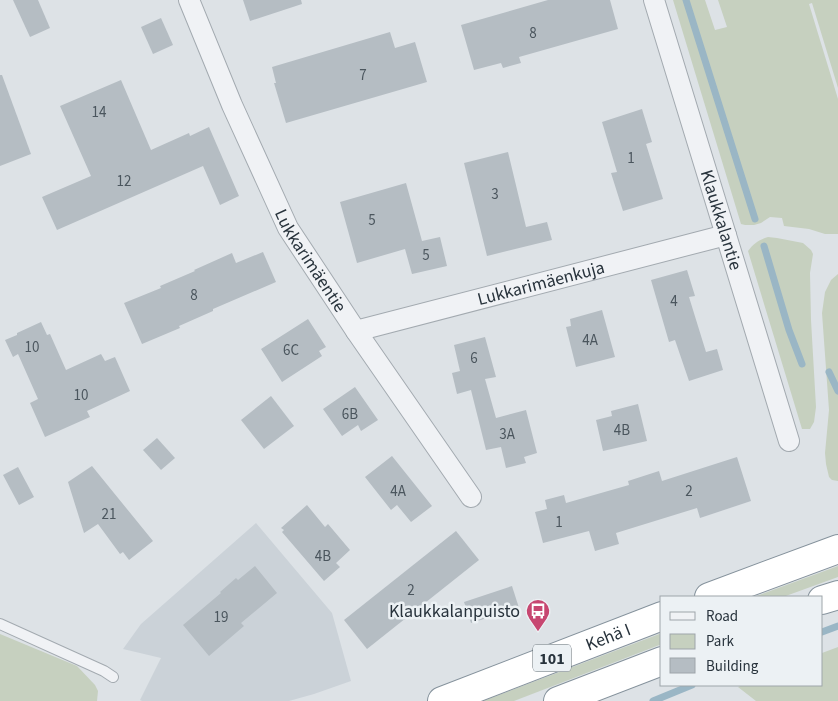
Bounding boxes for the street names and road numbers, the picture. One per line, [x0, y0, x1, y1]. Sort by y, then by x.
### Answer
street label: Klaukkalantie [694, 167, 748, 273]
street label: Lukkarimäentie [268, 205, 352, 317]
street label: Lukkarimäenkuja [475, 255, 607, 312]
street label: Kehä I [582, 617, 634, 657]
road number: 101 [533, 644, 571, 671]

